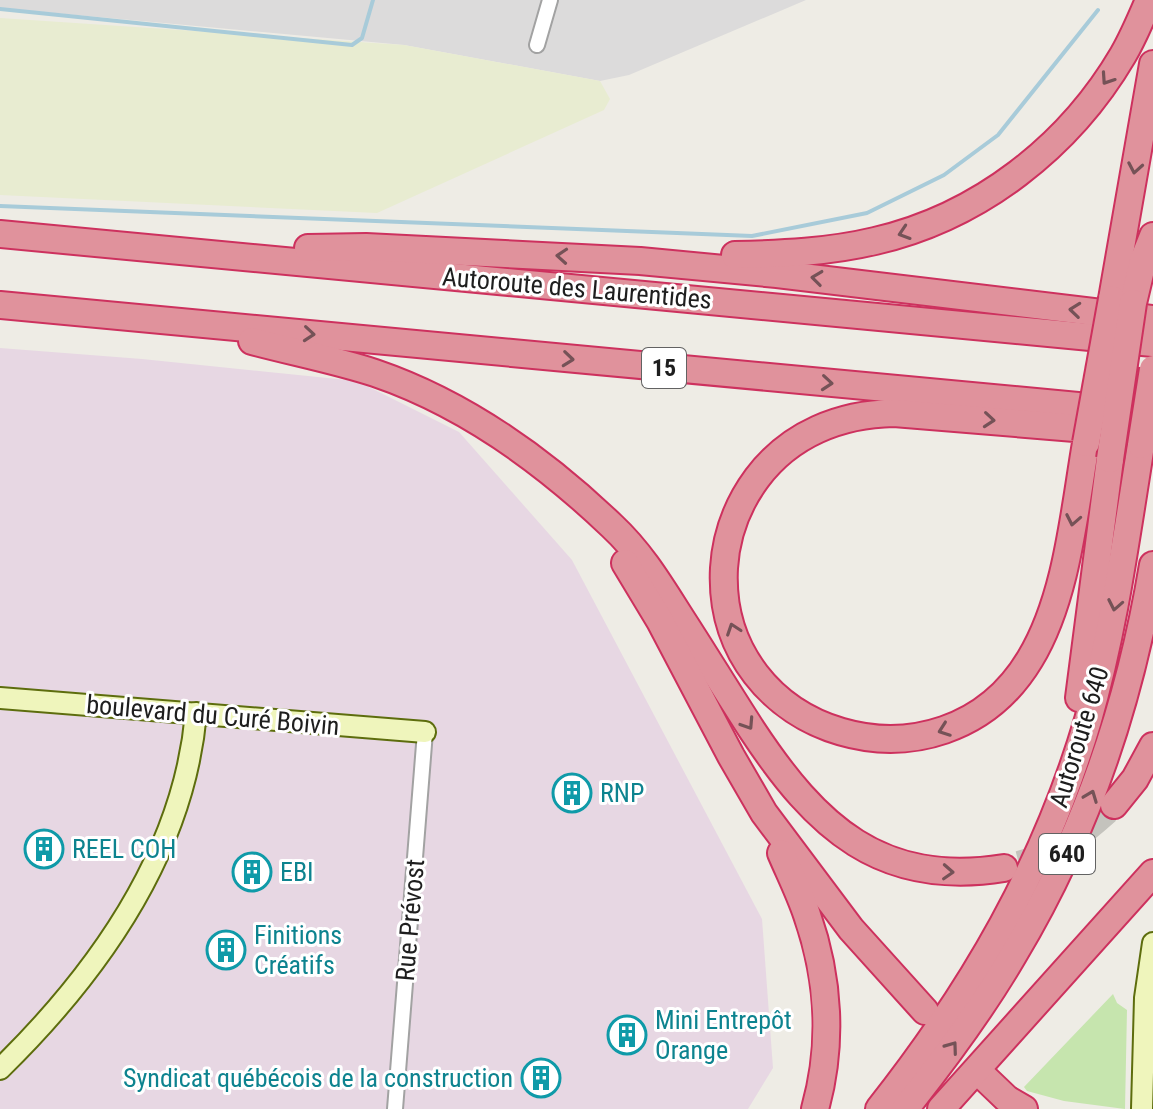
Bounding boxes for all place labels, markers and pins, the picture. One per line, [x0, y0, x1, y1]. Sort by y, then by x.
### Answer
building icon: RNP [551, 772, 593, 814]
place label: RNP [600, 778, 644, 808]
building icon: REEL COH [23, 828, 65, 870]
place label: REEL COH [72, 834, 176, 864]
building icon: EBI [231, 851, 273, 893]
place label: EBI [280, 857, 314, 887]
place label: Finitions Créatifs [254, 920, 342, 980]
building icon: Finitions Créatifs [205, 929, 247, 971]
place label: Mini Entrepôt Orange [655, 1005, 792, 1065]
building icon: Mini Entrepôt Orange [606, 1014, 648, 1056]
building icon: Syndicat québécois de la construction [520, 1057, 562, 1099]
place label: Syndicat québécois de la construction [123, 1063, 513, 1093]

